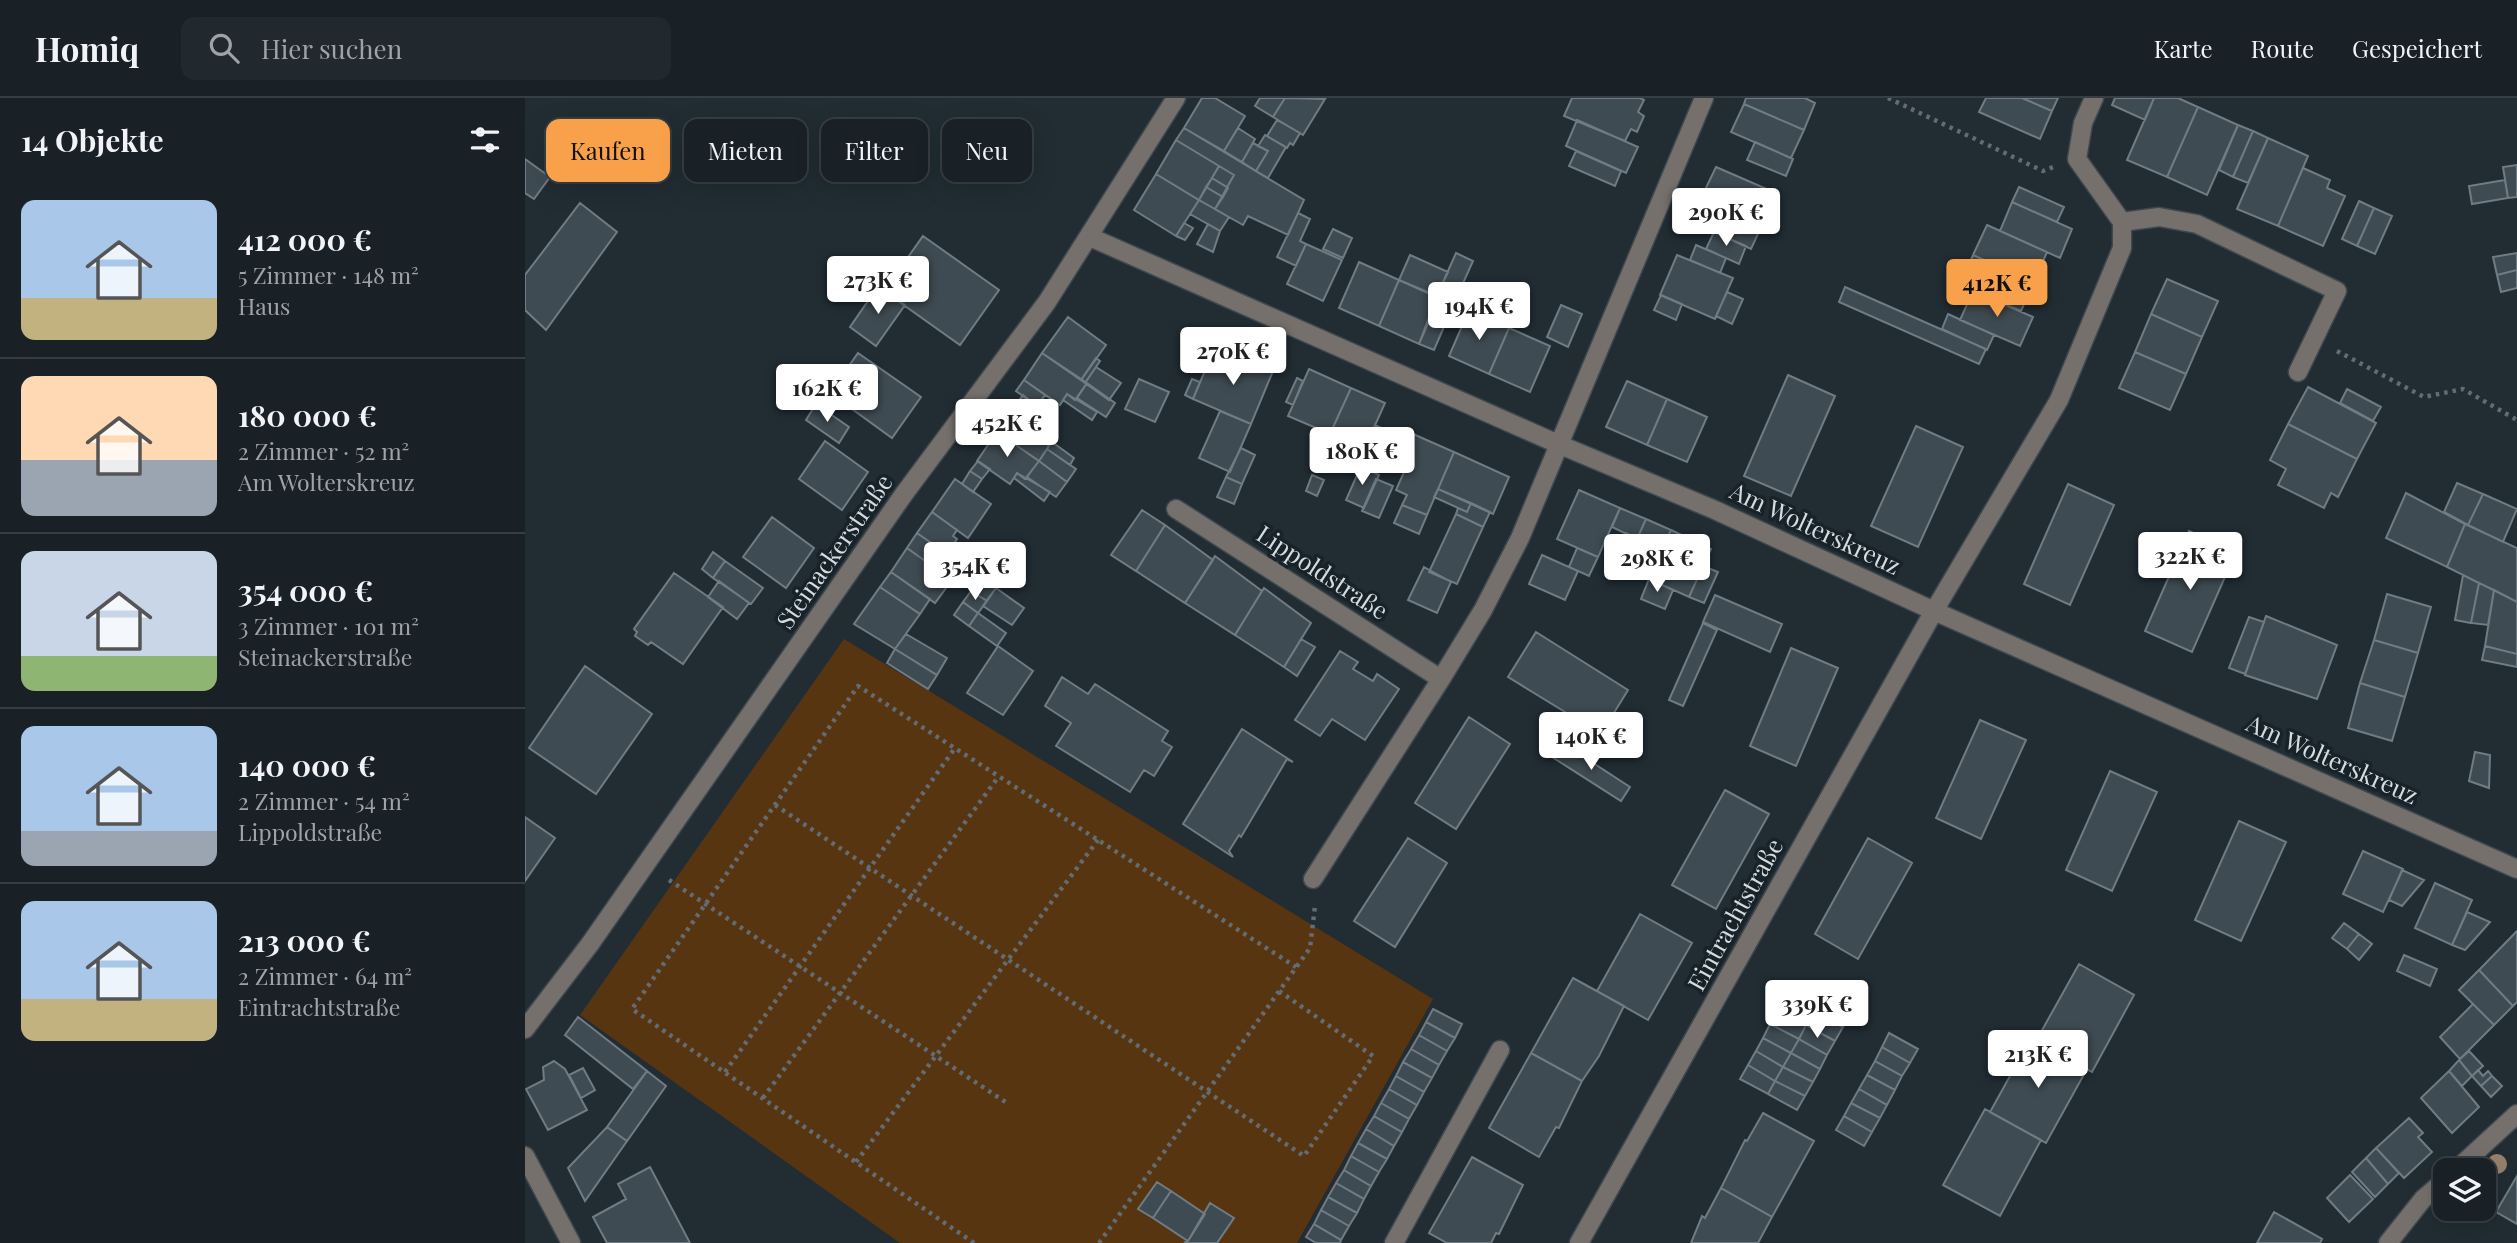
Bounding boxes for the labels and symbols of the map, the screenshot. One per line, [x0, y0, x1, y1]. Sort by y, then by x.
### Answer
pin: 290K € [1669, 188, 1783, 248]
pin: 273K € [821, 256, 935, 316]
pin: 412K € [1940, 260, 2054, 319]
pin: 194K € [1422, 282, 1536, 342]
pin: 270K € [1176, 328, 1290, 387]
pin: 162K € [770, 364, 884, 424]
pin: 452K € [950, 400, 1064, 459]
pin: 180K € [1305, 428, 1419, 487]
street label: Steinackerstraße [768, 467, 899, 635]
street label: Am Wolterskreuz [1725, 473, 1906, 581]
street label: Lippoldstraße [1251, 517, 1395, 626]
pin: 322K € [2133, 532, 2247, 592]
pin: 298K € [1600, 534, 1714, 594]
pin: 354K € [918, 542, 1032, 602]
street label: Am Wolterskreuz [2241, 706, 2424, 810]
pin: 140K € [1534, 712, 1648, 772]
street label: Eintrachtstraße [1679, 832, 1789, 996]
pin: 339K € [1760, 981, 1874, 1040]
pin: 213K € [1981, 1030, 2095, 1090]

